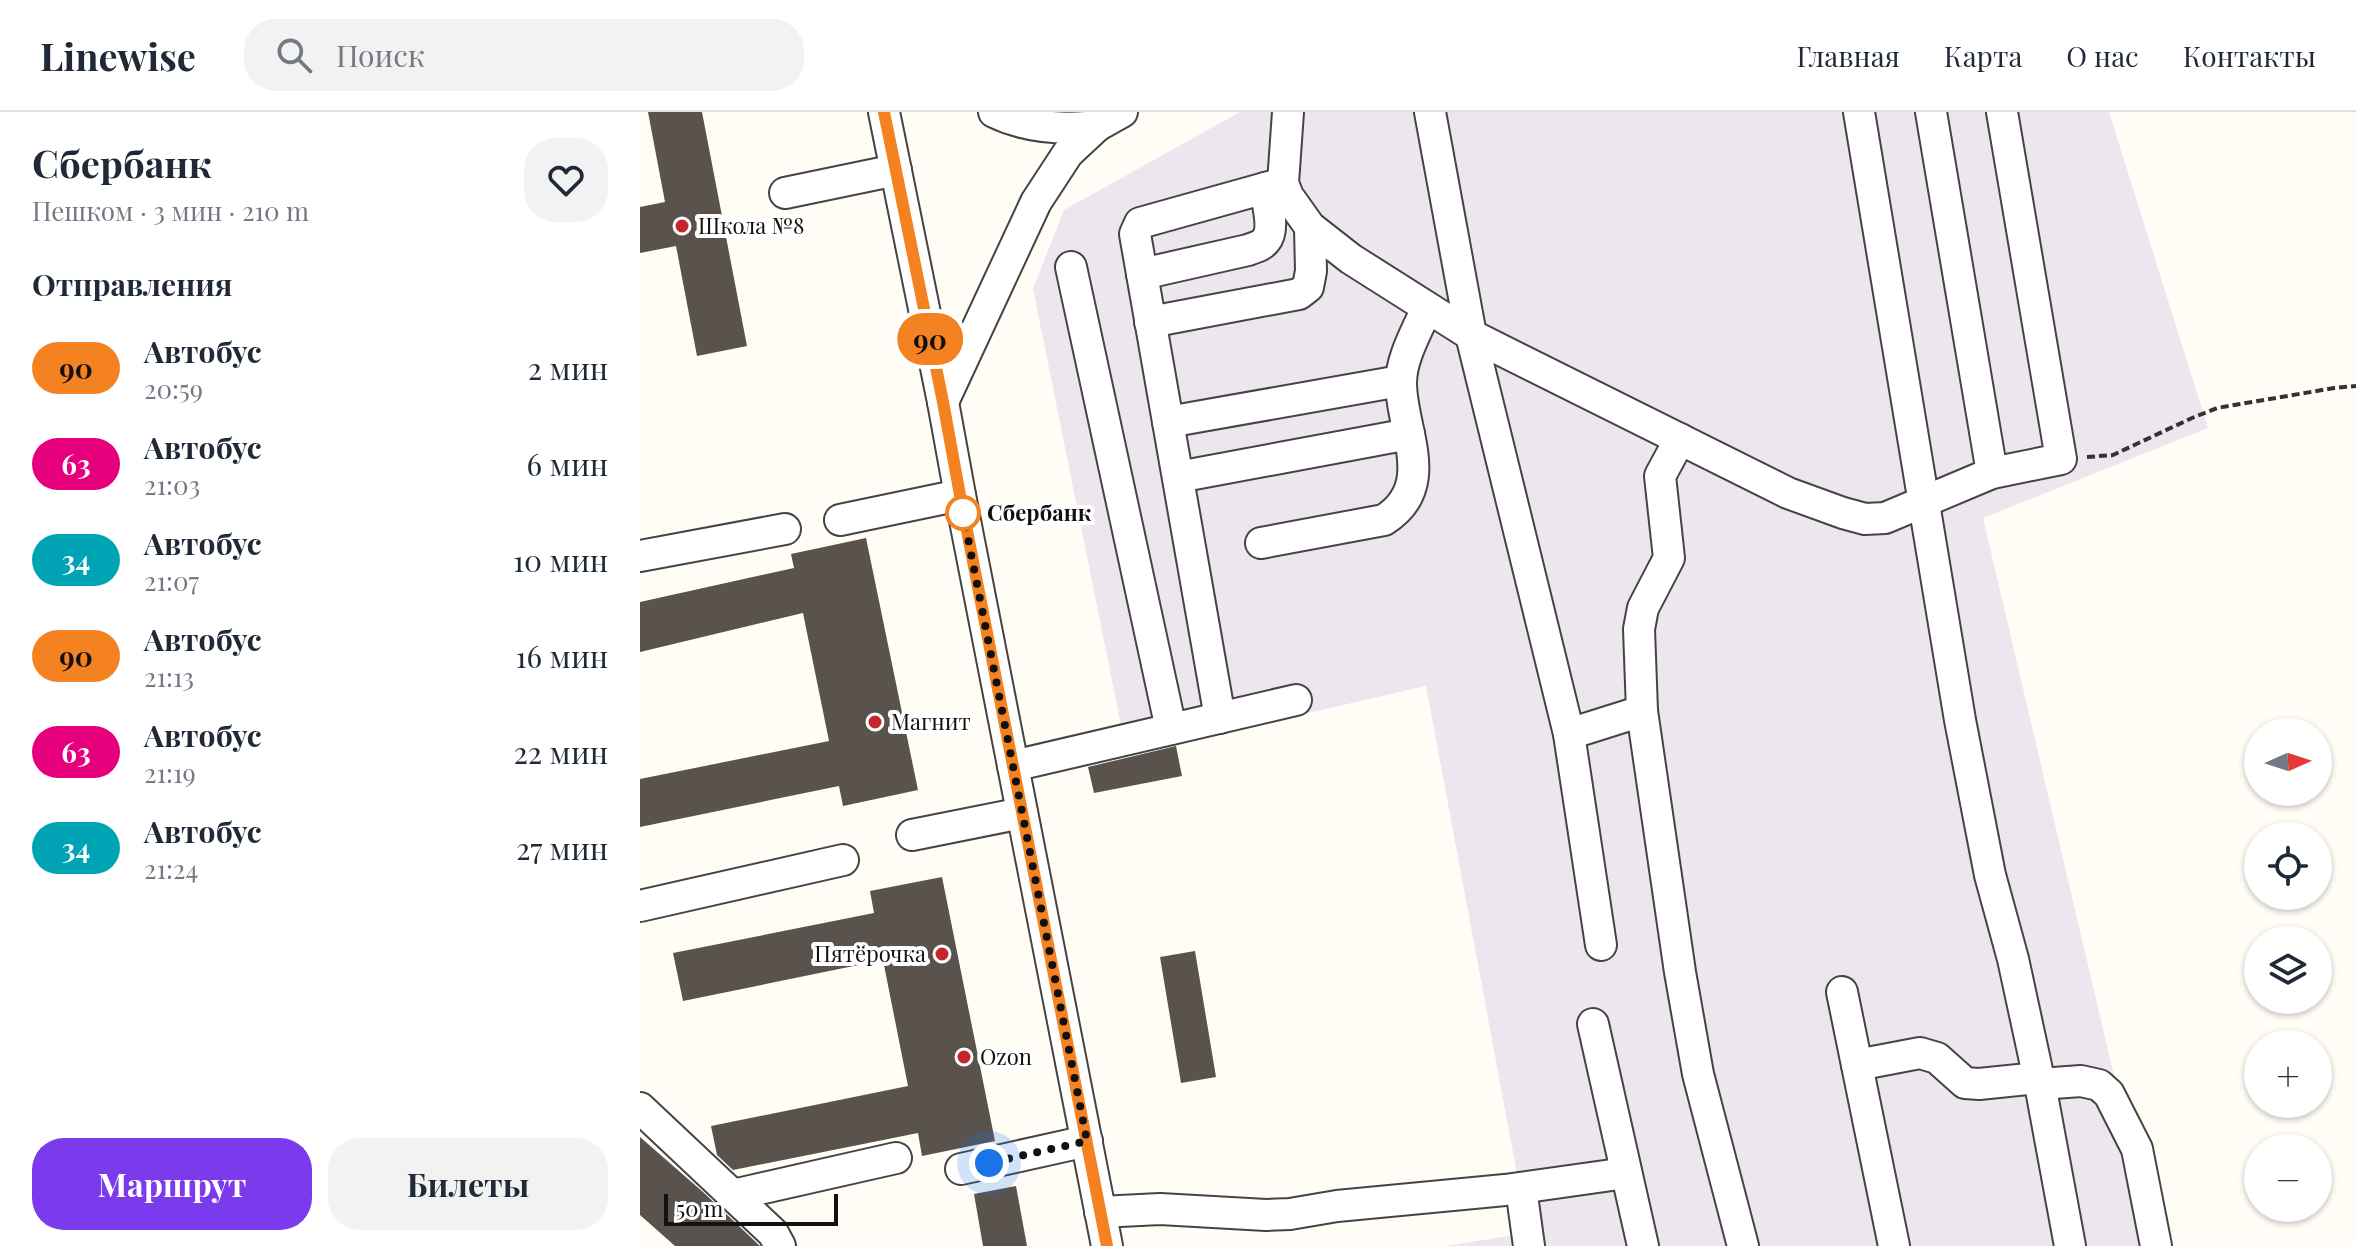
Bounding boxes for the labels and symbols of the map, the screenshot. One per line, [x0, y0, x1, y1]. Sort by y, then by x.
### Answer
place label: Школа №8 [698, 210, 804, 240]
marker: Школа №8 [673, 217, 691, 235]
line badge: 90 [894, 313, 966, 365]
marker: Сбербанк [946, 496, 980, 530]
place label: Сбербанк [987, 497, 1092, 527]
place label: Магнит [891, 706, 971, 736]
marker: Магнит [866, 713, 884, 731]
north arrow [2244, 718, 2332, 806]
place label: Пятёрочка [814, 938, 926, 968]
marker: Пятёрочка [933, 945, 951, 963]
place label: Ozon [980, 1041, 1032, 1071]
marker: Ozon [955, 1048, 973, 1066]
your location [969, 1143, 1009, 1183]
scale bar [664, 1190, 838, 1226]

